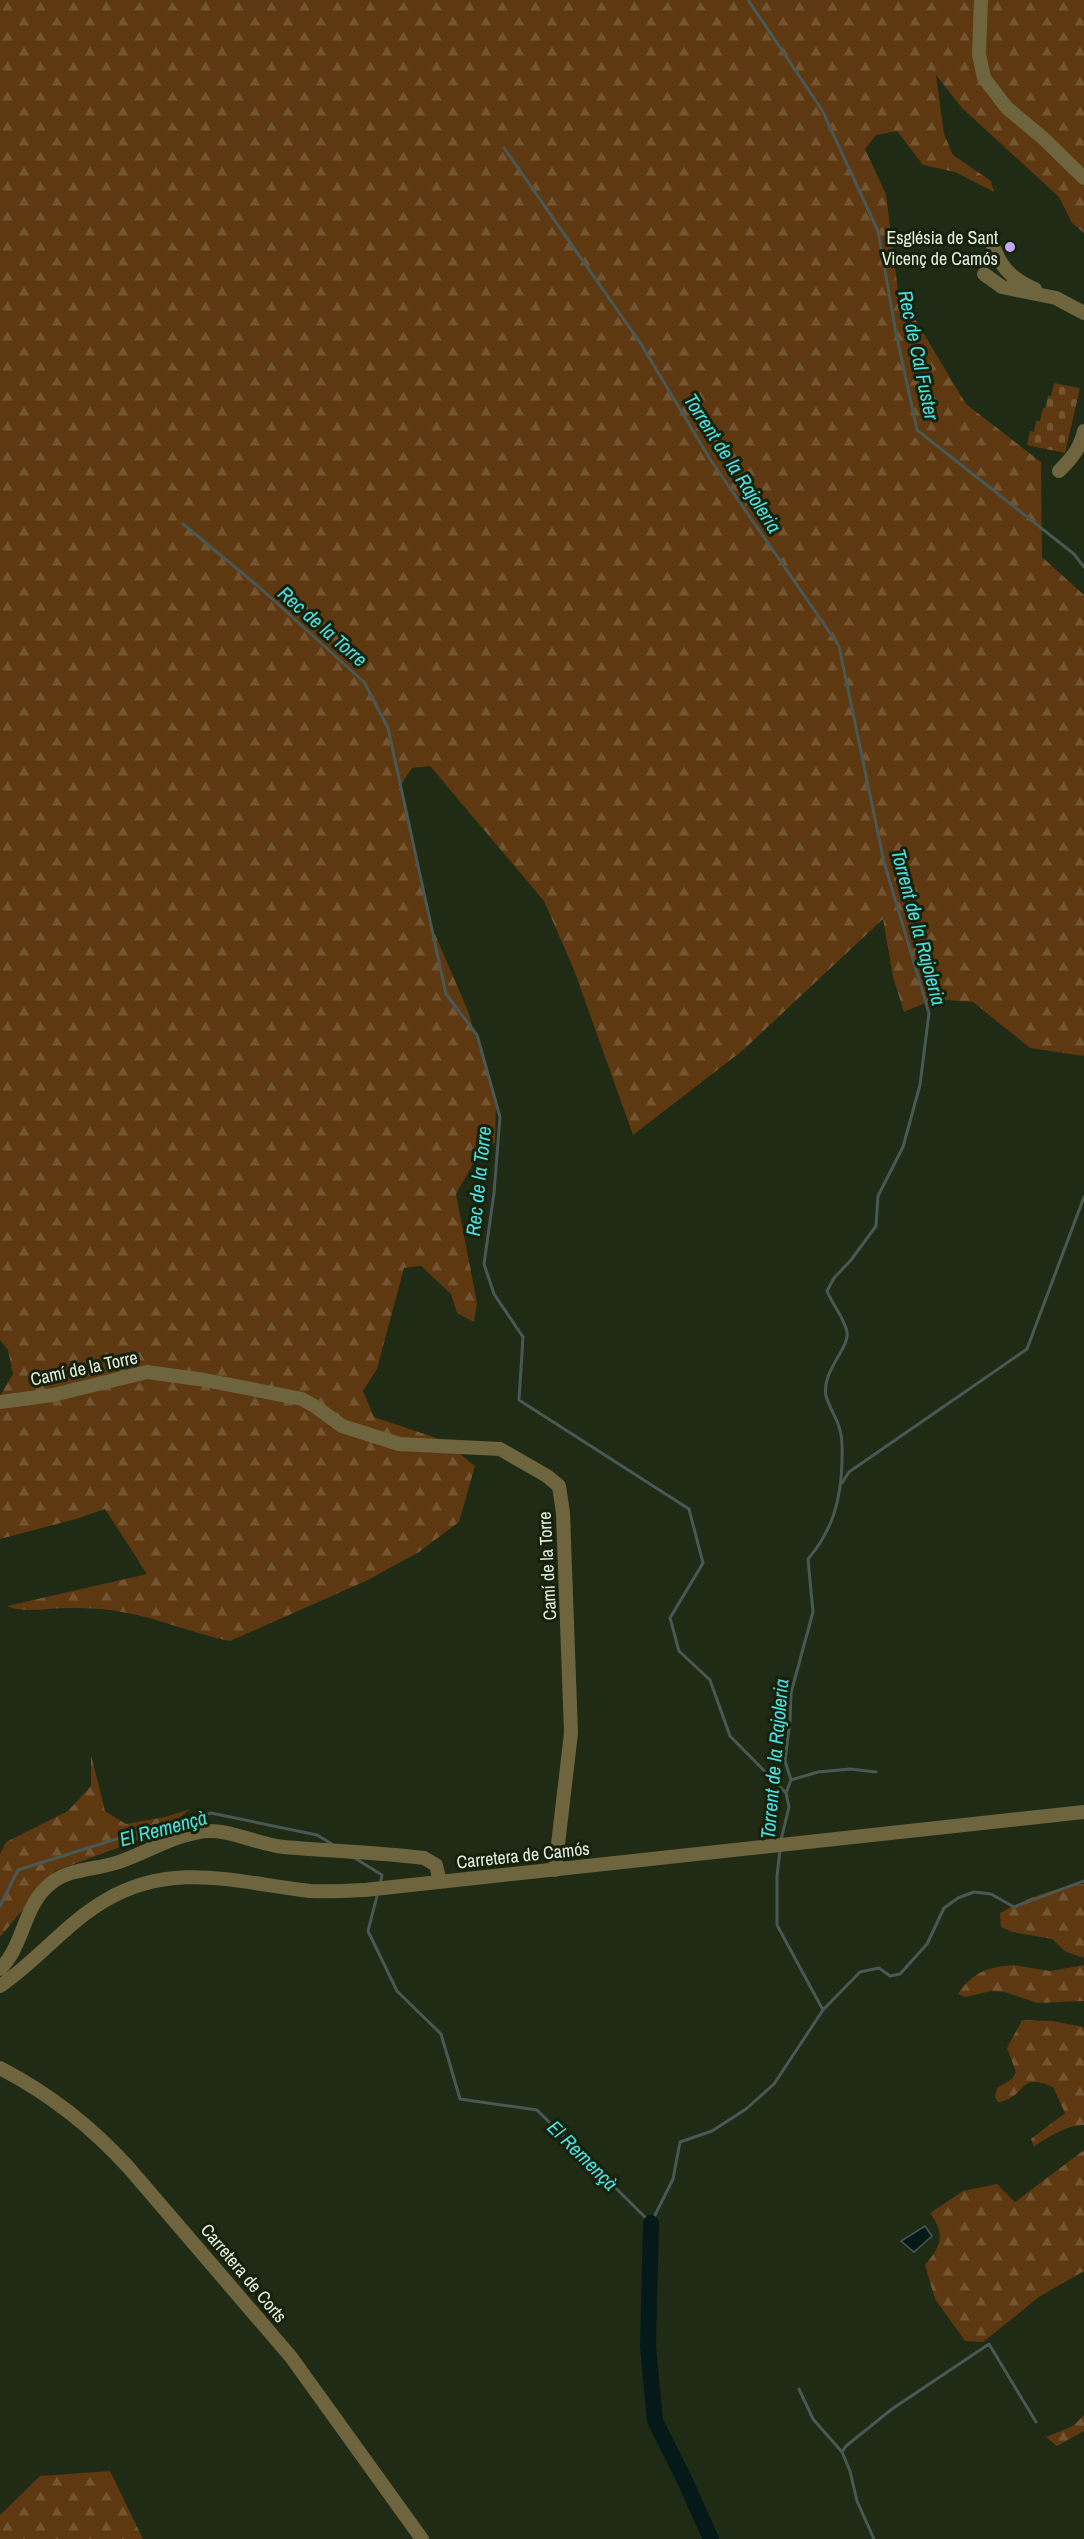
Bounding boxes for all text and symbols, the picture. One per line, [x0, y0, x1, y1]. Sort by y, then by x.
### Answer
place label: Església de Sant Vicenç de Camós [882, 225, 998, 271]
marker: Església de Sant Vicenç de Camós [1003, 240, 1017, 254]
water label: Rec de Cal Fuster [892, 288, 946, 423]
water label: Torrent de la Rajoleria [678, 388, 788, 538]
water label: Rec de la Torre [272, 580, 374, 672]
water label: Torrent de la Rajoleria [885, 846, 953, 1008]
water label: Rec de la Torre [459, 1125, 497, 1237]
street label: Camí de la Torre [28, 1344, 140, 1392]
street label: Camí de la Torre [532, 1511, 562, 1621]
water label: Torrent de la Rajoleria [754, 1678, 794, 1840]
water label: El Remençà [116, 1803, 210, 1853]
street label: Carretera de Camós [455, 1836, 591, 1874]
water label: El Remençà [542, 2114, 624, 2196]
street label: Carretera de Corts [195, 2218, 293, 2328]

